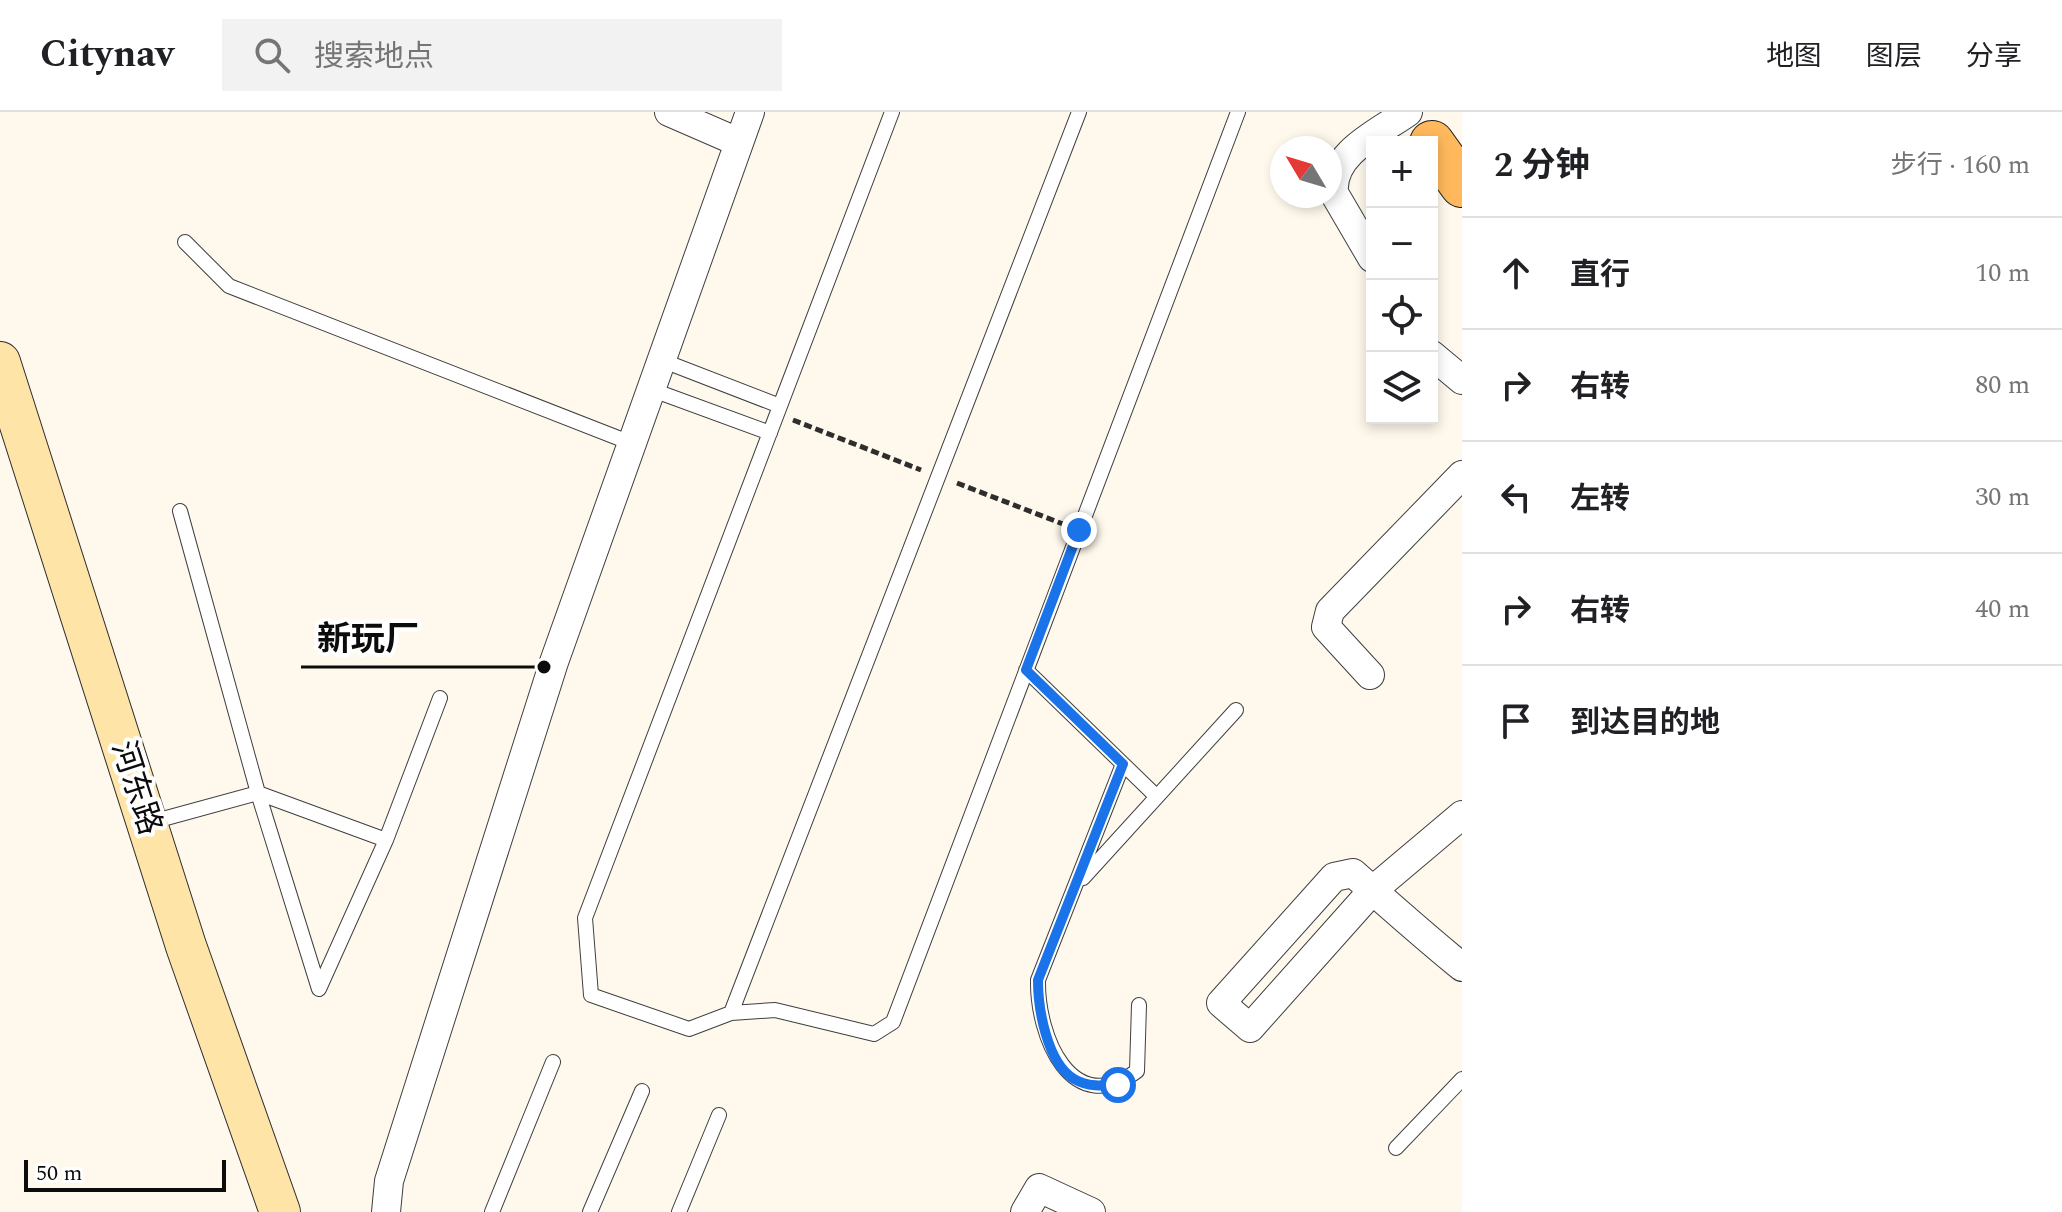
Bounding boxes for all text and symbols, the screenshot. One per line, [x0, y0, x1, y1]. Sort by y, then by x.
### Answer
search box [222, 19, 782, 91]
text: Citynav [40, 26, 174, 84]
icon: search [250, 33, 294, 77]
text: 搜索地点 [314, 34, 434, 80]
text: 地图 [1766, 35, 1822, 78]
text: 图层 [1866, 35, 1922, 78]
text: 分享 [1966, 35, 2022, 78]
north arrow [1270, 136, 1342, 208]
map controls [1366, 136, 1438, 424]
button: + [1366, 136, 1438, 208]
text: 2 分钟 [1494, 140, 1590, 192]
text: 步行 · 160 m [1891, 145, 2030, 185]
button: − [1366, 208, 1438, 280]
icon: ahead [1494, 251, 1538, 295]
text: 直行 [1570, 252, 1630, 298]
text: 10 m [1975, 253, 2030, 293]
button: locate [1366, 280, 1438, 352]
button: layers [1366, 352, 1438, 424]
icon: right [1494, 363, 1538, 407]
text: 右转 [1570, 364, 1630, 410]
text: 80 m [1975, 365, 2030, 405]
icon: left [1494, 475, 1538, 519]
text: 左转 [1570, 476, 1630, 522]
text: 30 m [1975, 477, 2030, 517]
route end [1061, 512, 1097, 548]
icon: right [1494, 587, 1538, 631]
text: 右转 [1570, 588, 1630, 634]
text: 40 m [1975, 589, 2030, 629]
callout: 新玩厂 [301, 609, 435, 667]
text: 新玩厂 [317, 614, 419, 666]
icon: arrive [1494, 699, 1538, 743]
text: 到达目的地 [1570, 700, 1720, 746]
street label: 河东路 [98, 735, 174, 841]
route start [1100, 1067, 1136, 1103]
scale bar [24, 1156, 226, 1192]
text: 50 m [36, 1157, 82, 1190]

